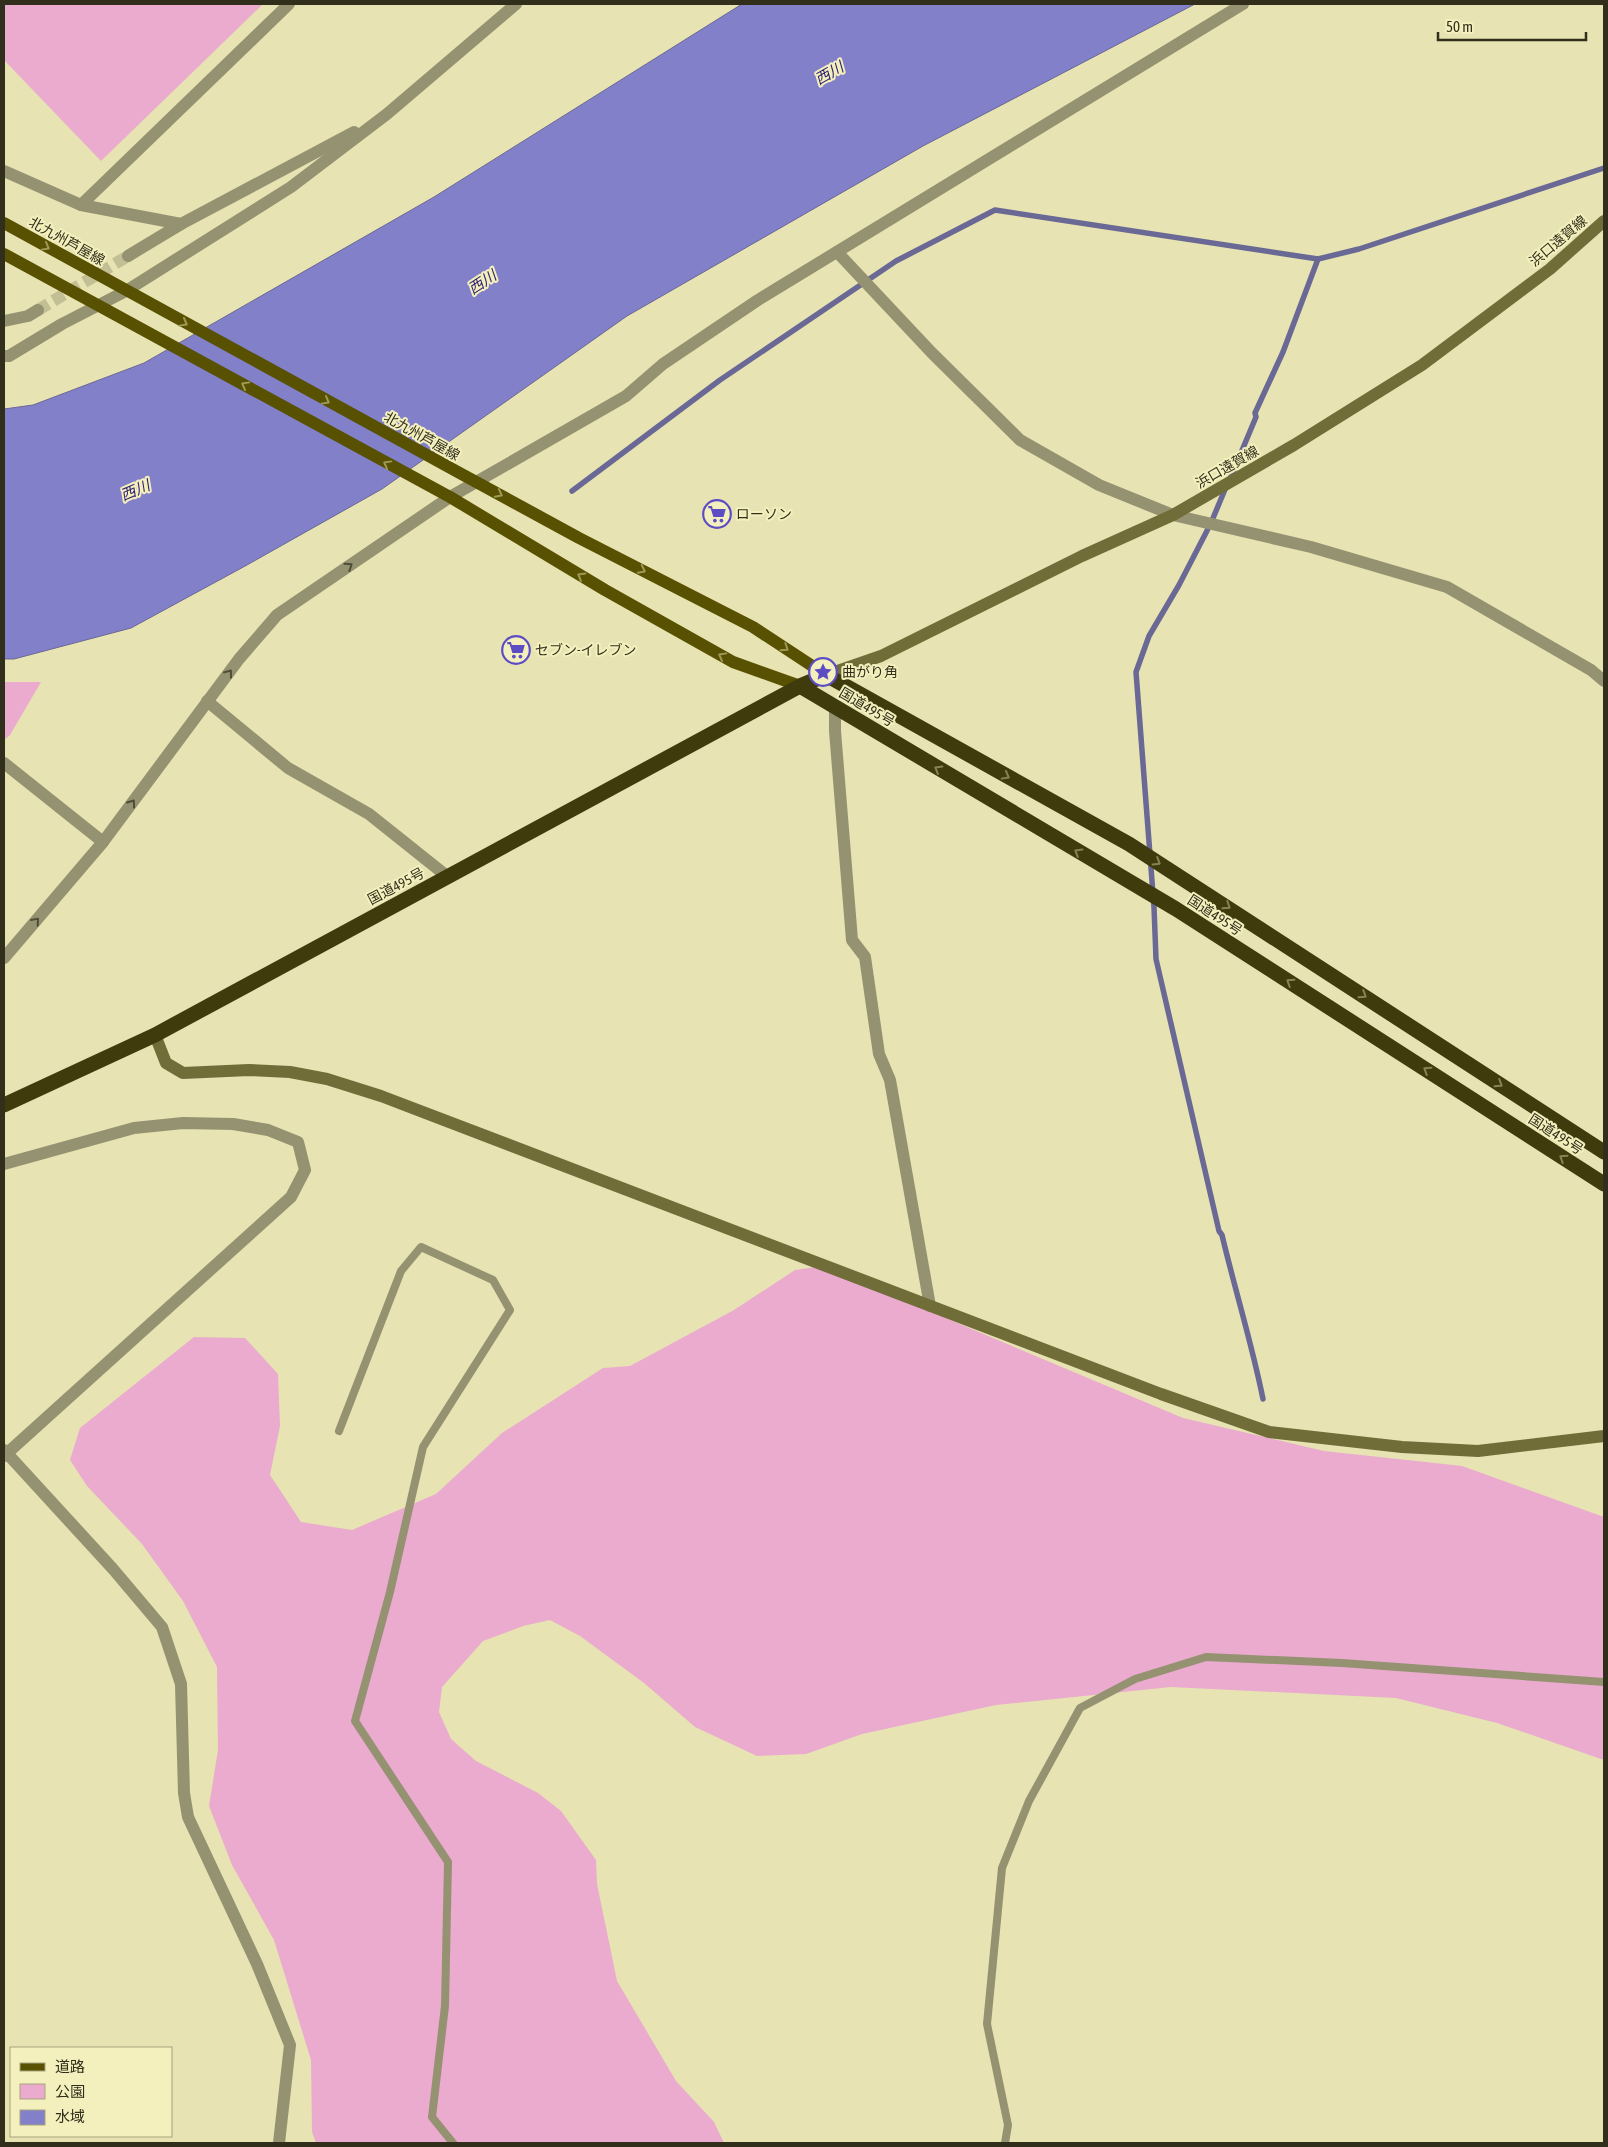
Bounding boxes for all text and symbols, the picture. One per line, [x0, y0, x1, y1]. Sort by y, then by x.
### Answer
scale bar [1438, 10, 1586, 42]
text: 50 m [1446, 18, 1473, 35]
water label: 西川 [812, 57, 848, 88]
street label: 浜口遠賀線 [1526, 212, 1590, 270]
street label: 北九州芦屋線 [26, 214, 108, 268]
one-way arrow [41, 241, 50, 251]
water label: 西川 [465, 266, 501, 297]
one-way arrow [178, 317, 187, 327]
one-way arrow [241, 382, 250, 392]
one-way arrow [321, 395, 330, 405]
street label: 北九州芦屋線 [381, 409, 463, 463]
street label: 浜口遠賀線 [1193, 443, 1261, 491]
one-way arrow [384, 460, 393, 470]
water label: 西川 [118, 476, 154, 504]
one-way arrow [493, 488, 502, 498]
supermarket icon: ローソン [702, 499, 732, 529]
place label: ローソン [736, 506, 792, 522]
one-way arrow [343, 563, 353, 572]
one-way arrow [637, 564, 646, 574]
one-way arrow [577, 572, 586, 582]
supermarket icon: セブン-イレブン [501, 635, 531, 665]
one-way arrow [780, 641, 789, 651]
place label: セブン-イレブン [535, 642, 637, 658]
one-way arrow [719, 652, 728, 662]
place icon: 曲がり角 [808, 657, 838, 687]
place label: 曲がり角 [842, 664, 898, 680]
one-way arrow [223, 670, 231, 679]
street label: 国道495号 [836, 684, 898, 730]
one-way arrow [935, 765, 944, 775]
one-way arrow [1001, 770, 1010, 780]
one-way arrow [126, 799, 135, 809]
one-way arrow [1074, 849, 1083, 859]
one-way arrow [1152, 856, 1161, 865]
street label: 国道495号 [365, 864, 427, 908]
street label: 国道495号 [1185, 891, 1245, 939]
one-way arrow [1221, 900, 1230, 909]
one-way arrow [30, 917, 39, 926]
one-way arrow [1286, 979, 1295, 989]
one-way arrow [1357, 989, 1366, 998]
one-way arrow [1423, 1067, 1432, 1077]
one-way arrow [1494, 1077, 1503, 1087]
street label: 国道495号 [1526, 1110, 1586, 1158]
one-way arrow [1560, 1155, 1569, 1164]
legend [10, 2047, 172, 2137]
text: 道路 [55, 2058, 85, 2075]
text: 公園 [55, 2083, 85, 2100]
text: 水域 [55, 2108, 85, 2125]

